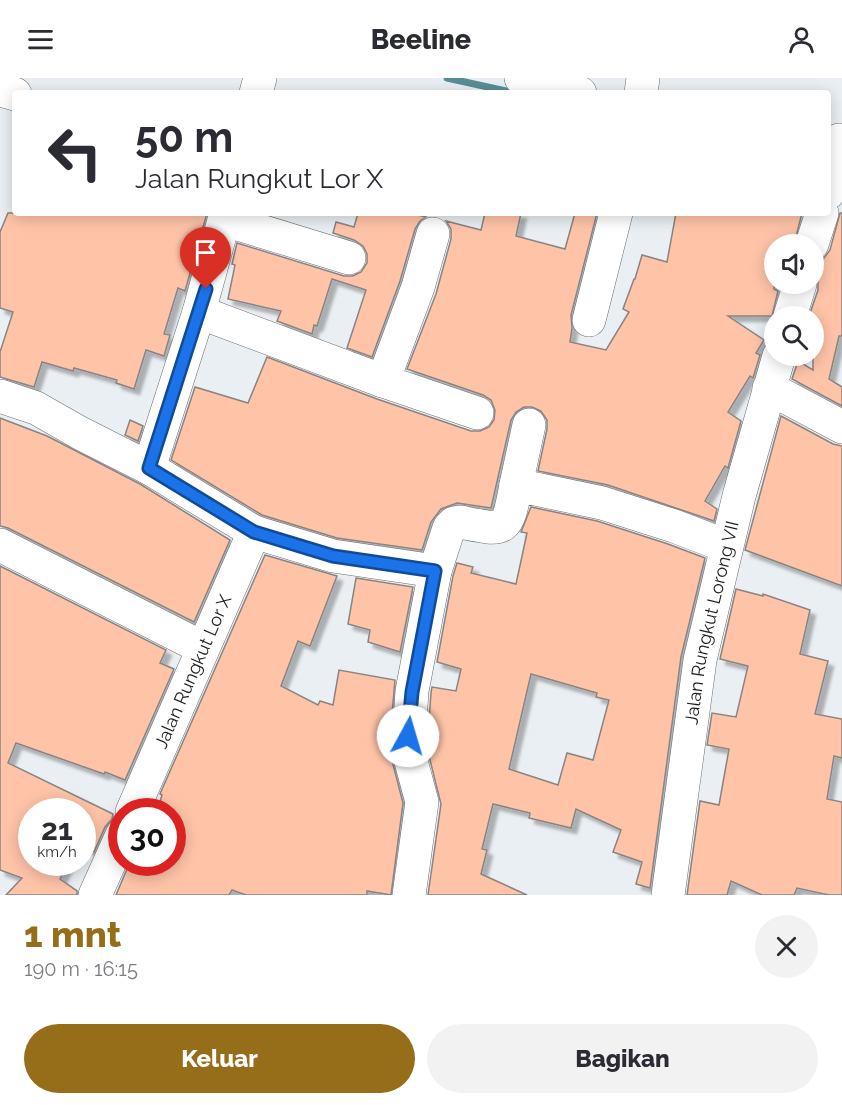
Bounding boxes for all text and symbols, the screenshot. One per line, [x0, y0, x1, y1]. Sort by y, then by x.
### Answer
icon: menu [24, 23, 57, 56]
icon: person [785, 23, 818, 56]
text: Beeline [371, 24, 471, 55]
text: 50 m [135, 113, 233, 162]
icon: left [36, 114, 114, 192]
text: Jalan Rungkut Lor X [135, 163, 383, 194]
pin [180, 227, 231, 289]
map controls [764, 234, 824, 366]
button: sound [764, 234, 824, 294]
icon: arrive [189, 236, 222, 269]
button: search [764, 306, 824, 366]
street label: Jalan Rungkut Lorong VII [680, 519, 743, 726]
street label: Jalan Rungkut Lor X [150, 591, 236, 752]
position arrow [376, 704, 440, 768]
speed limit sign: 30 [108, 798, 186, 876]
text: 21 [41, 812, 73, 847]
text: km/h [37, 843, 77, 861]
text: 1 mnt [24, 913, 121, 955]
button: close [755, 915, 818, 978]
text: 190 m · 16:15 [24, 957, 138, 981]
button: Keluar [24, 1024, 415, 1093]
button: Bagikan [427, 1024, 818, 1093]

